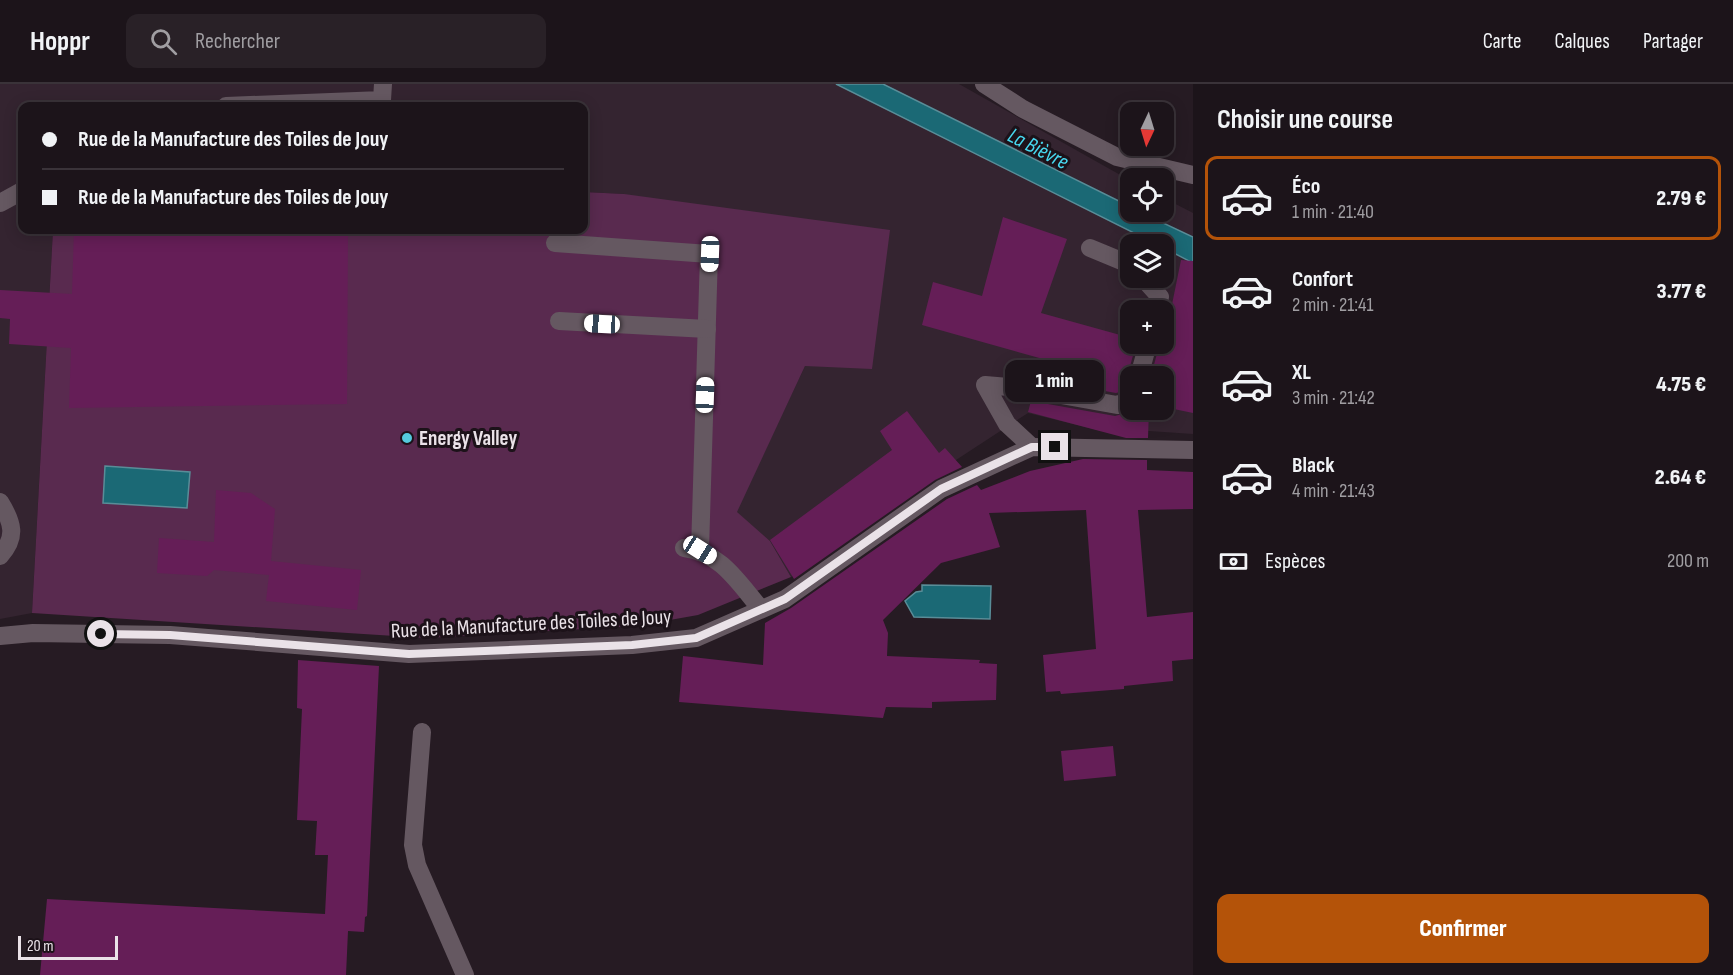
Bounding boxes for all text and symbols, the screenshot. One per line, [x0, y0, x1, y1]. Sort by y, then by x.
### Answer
search box [126, 14, 546, 68]
text: Hoppr [30, 25, 90, 58]
icon: search [147, 25, 180, 58]
text: Rechercher [195, 28, 280, 55]
text: Carte [1483, 29, 1522, 54]
text: Calques [1555, 29, 1610, 54]
text: Partager [1643, 29, 1703, 54]
north arrow [1120, 102, 1174, 156]
map controls [1120, 102, 1174, 420]
text: Choisir une course [1217, 104, 1393, 136]
water label: La Bièvre [1003, 122, 1073, 176]
text: Rue de la Manufacture des Toiles de Jouy [78, 126, 389, 153]
button: locate [1120, 168, 1174, 222]
icon: car [1220, 171, 1274, 225]
text: Éco [1292, 173, 1320, 200]
text: Rue de la Manufacture des Toiles de Jouy [78, 184, 389, 211]
text: 2.79 € [1656, 185, 1706, 212]
text: 1 min · 21:40 [1292, 200, 1374, 224]
button: layers [1120, 234, 1174, 288]
car [700, 236, 720, 272]
icon: car [1220, 264, 1274, 318]
text: Confort [1292, 266, 1353, 293]
text: 3.77 € [1657, 278, 1706, 305]
text: 2 min · 21:41 [1292, 293, 1373, 317]
button: + [1120, 300, 1174, 354]
car [584, 314, 620, 334]
icon: car [1220, 357, 1274, 411]
text: XL [1292, 359, 1311, 386]
callout: 1 min [1006, 360, 1104, 402]
button: − [1120, 366, 1174, 420]
text: 1 min [1035, 369, 1074, 393]
text: 4.75 € [1656, 371, 1706, 398]
car [695, 377, 715, 413]
text: 3 min · 21:42 [1292, 386, 1375, 410]
place label: Energy Valley [419, 426, 517, 451]
marker: Energy Valley [400, 431, 414, 445]
route end [1041, 433, 1068, 460]
icon: car [1220, 450, 1274, 504]
text: Black [1292, 452, 1334, 479]
text: 2.64 € [1655, 464, 1706, 491]
text: 4 min · 21:43 [1292, 479, 1375, 503]
car [680, 533, 720, 567]
icon: cash [1217, 545, 1250, 578]
text: Espèces [1265, 548, 1325, 575]
text: 200 m [1667, 549, 1709, 573]
street label: Rue de la Manufacture des Toiles de Jouy [390, 604, 672, 644]
route start [87, 620, 114, 647]
button: Confirmer [1217, 894, 1709, 963]
scale bar [18, 933, 118, 960]
text: 20 m [27, 937, 54, 956]

